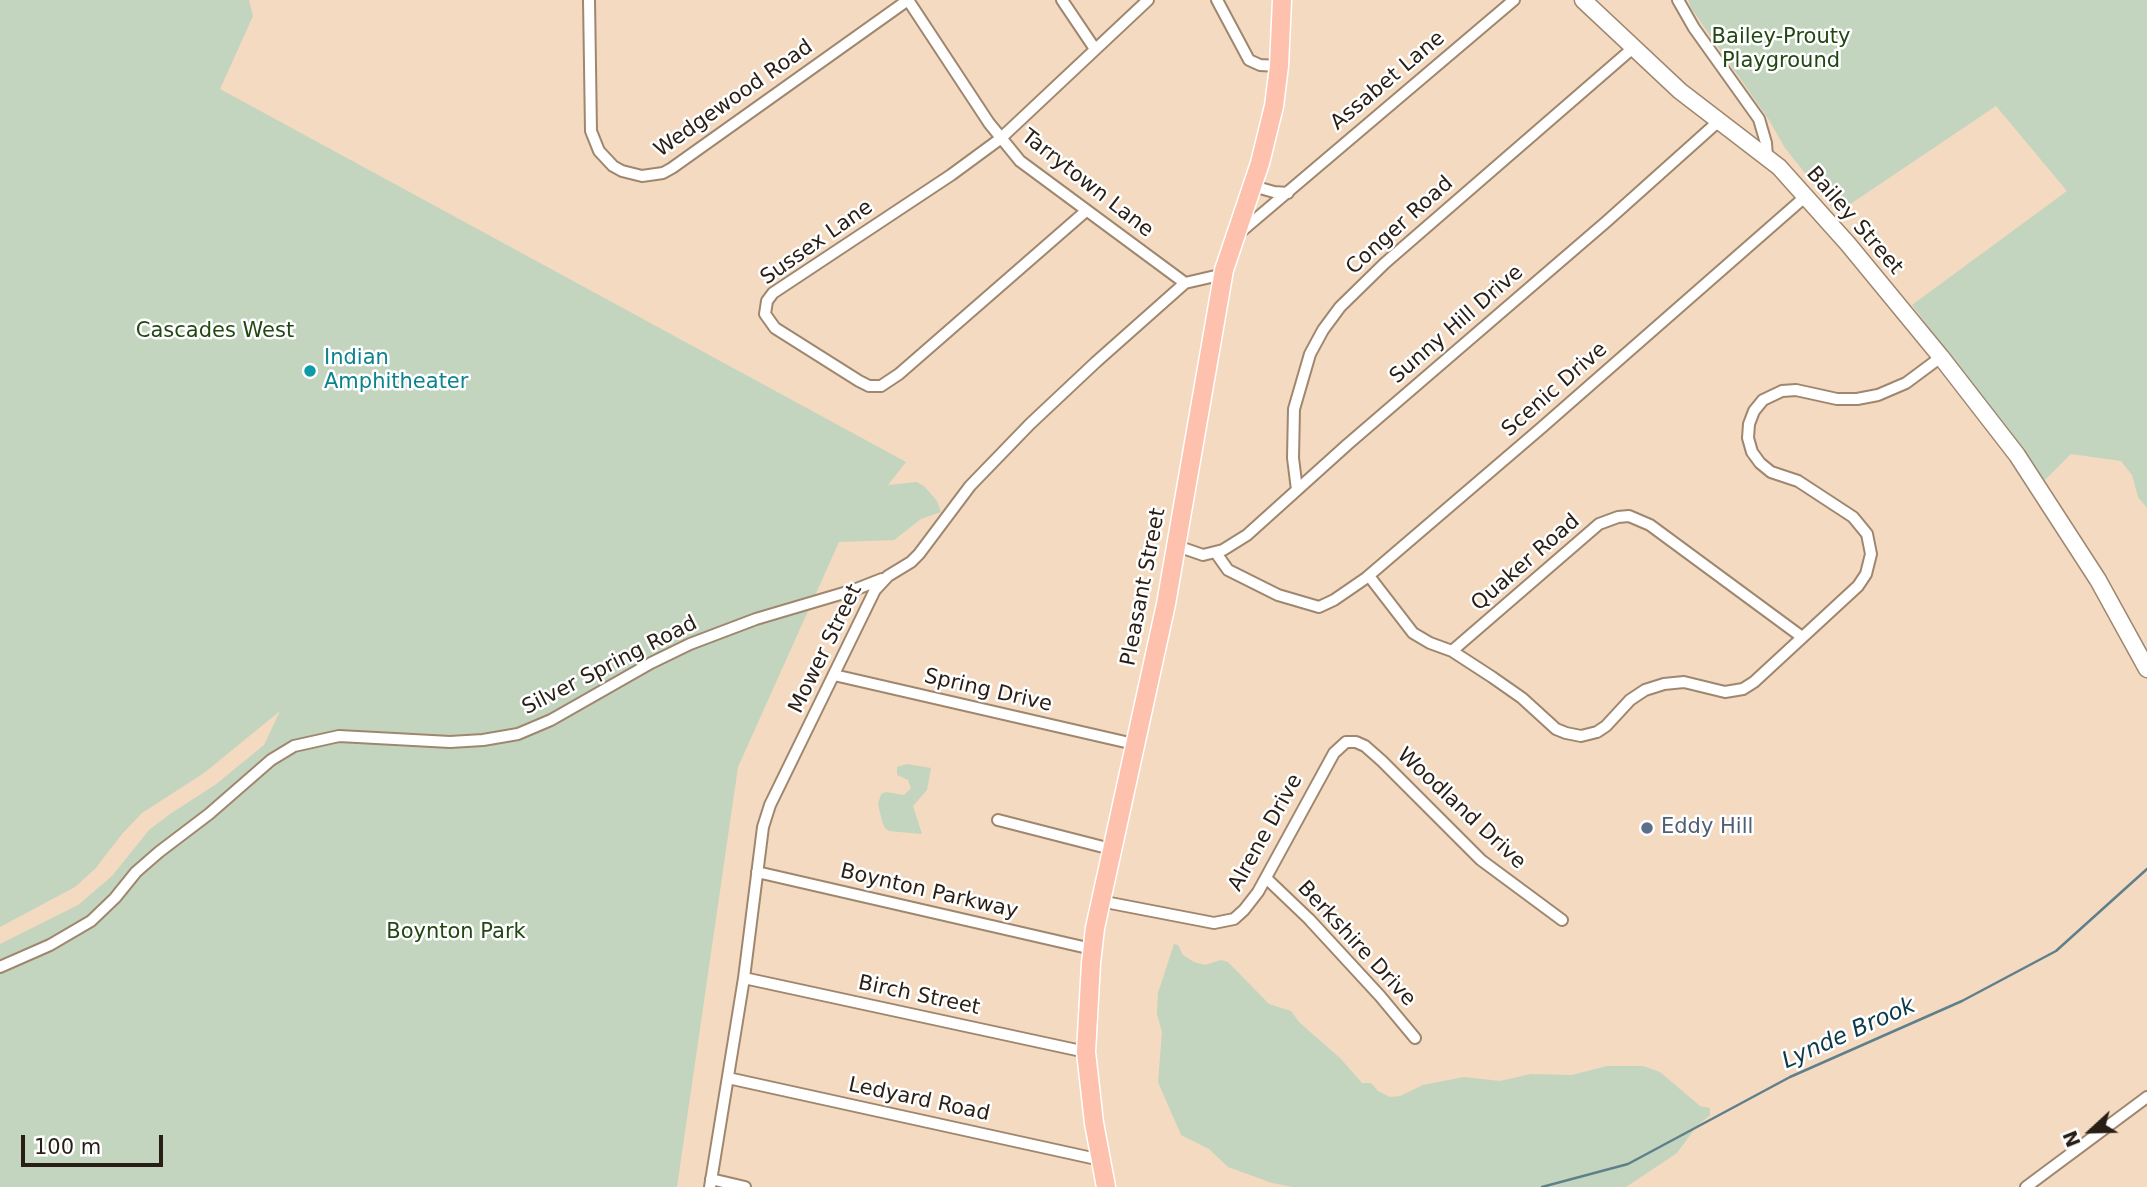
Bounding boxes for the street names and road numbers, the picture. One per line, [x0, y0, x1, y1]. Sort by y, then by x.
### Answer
street label: Assabet Lane [1326, 26, 1450, 136]
street label: Wedgewood Road [650, 35, 818, 163]
street label: Tarrytown Lane [1016, 125, 1158, 243]
street label: Bailey Street [1800, 162, 1908, 280]
street label: Conger Road [1341, 171, 1459, 281]
street label: Sussex Lane [756, 195, 878, 291]
street label: Sunny Hill Drive [1385, 260, 1529, 390]
street label: Scenic Drive [1497, 337, 1613, 443]
street label: Pleasant Street [1116, 506, 1172, 668]
street label: Quaker Road [1467, 509, 1585, 617]
street label: Mower Street [784, 580, 868, 718]
street label: Silver Spring Road [518, 611, 702, 721]
street label: Spring Drive [922, 664, 1054, 718]
street label: Woodland Drive [1391, 743, 1531, 875]
street label: Alrene Drive [1223, 770, 1309, 896]
street label: Boynton Parkway [838, 859, 1020, 925]
street label: Berkshire Drive [1292, 876, 1420, 1012]
street label: Birch Street [856, 971, 982, 1021]
street label: Ledyard Road [846, 1073, 992, 1127]

